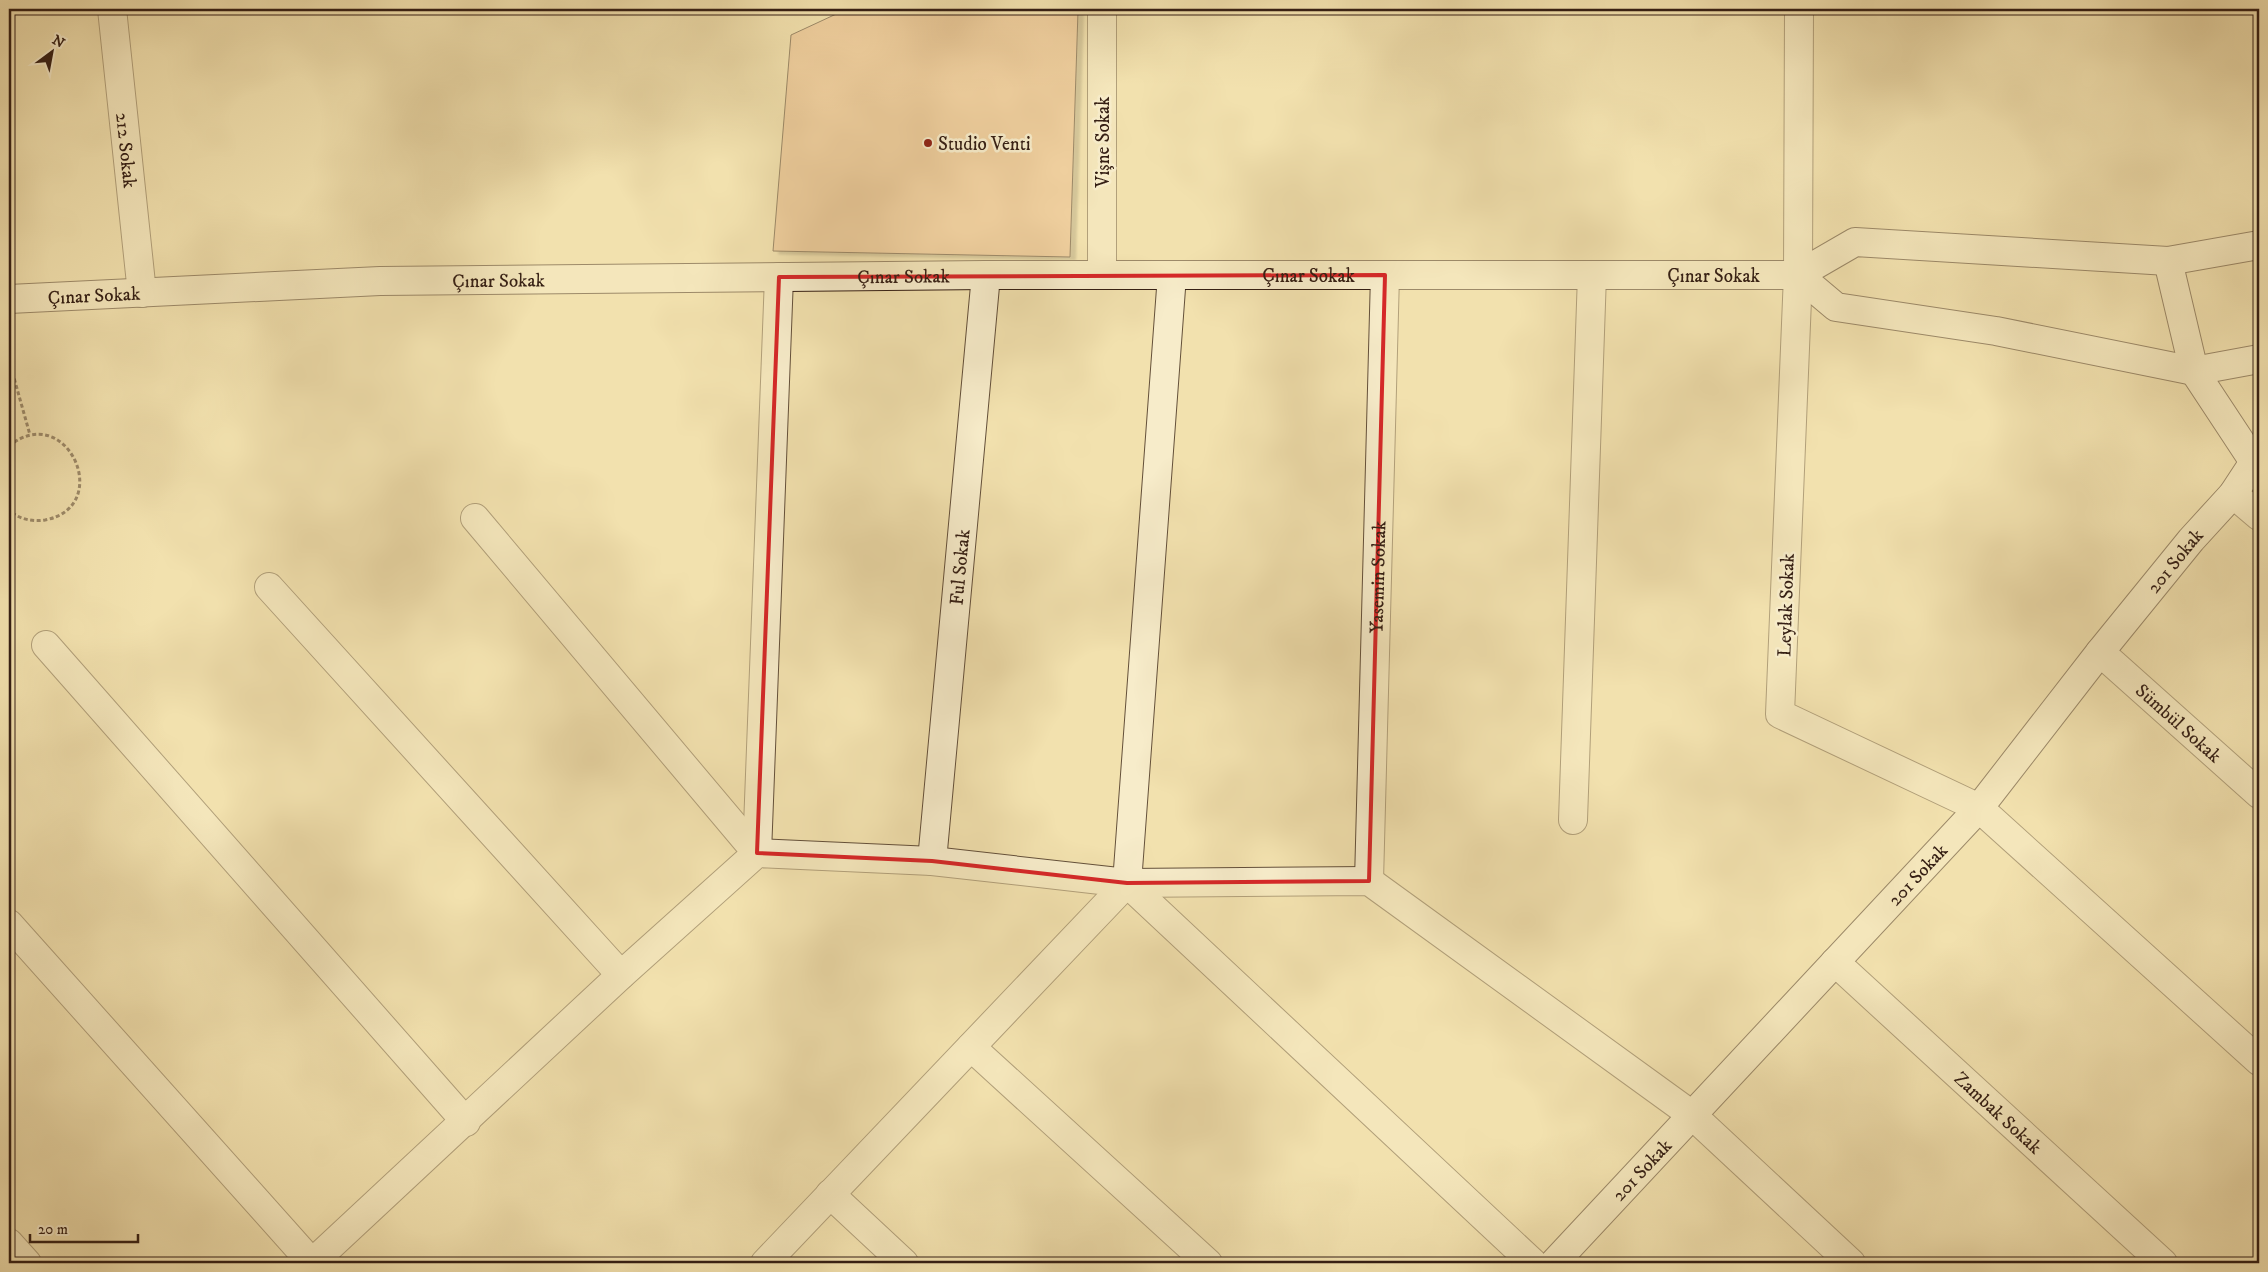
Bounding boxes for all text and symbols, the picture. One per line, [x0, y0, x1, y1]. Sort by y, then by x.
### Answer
north arrow [28, 28, 78, 78]
text: N [49, 31, 68, 53]
street label: Vişne Sokak [1092, 96, 1115, 188]
street label: 212 Sokak [110, 111, 141, 190]
place label: Studio Venti [938, 133, 1031, 156]
marker: Studio Venti [922, 137, 934, 149]
street label: Çınar Sokak [857, 265, 951, 289]
street label: Çınar Sokak [1262, 265, 1356, 288]
street label: Çınar Sokak [1667, 265, 1761, 288]
street label: Çınar Sokak [452, 269, 546, 293]
street label: Çınar Sokak [47, 283, 141, 310]
street label: Yasemin Sokak [1366, 520, 1392, 634]
street label: 201 Sokak [2142, 524, 2209, 598]
street label: Ful Sokak [946, 528, 976, 606]
street label: Leylak Sokak [1773, 552, 1800, 657]
street label: Sümbül Sokak [2130, 679, 2226, 768]
street label: 201 Sokak [1884, 839, 1953, 911]
street label: Zambak Sokak [1949, 1067, 2047, 1160]
street label: 201 Sokak [1608, 1134, 1677, 1206]
scale bar [30, 1212, 138, 1244]
text: 20 m [38, 1220, 68, 1239]

